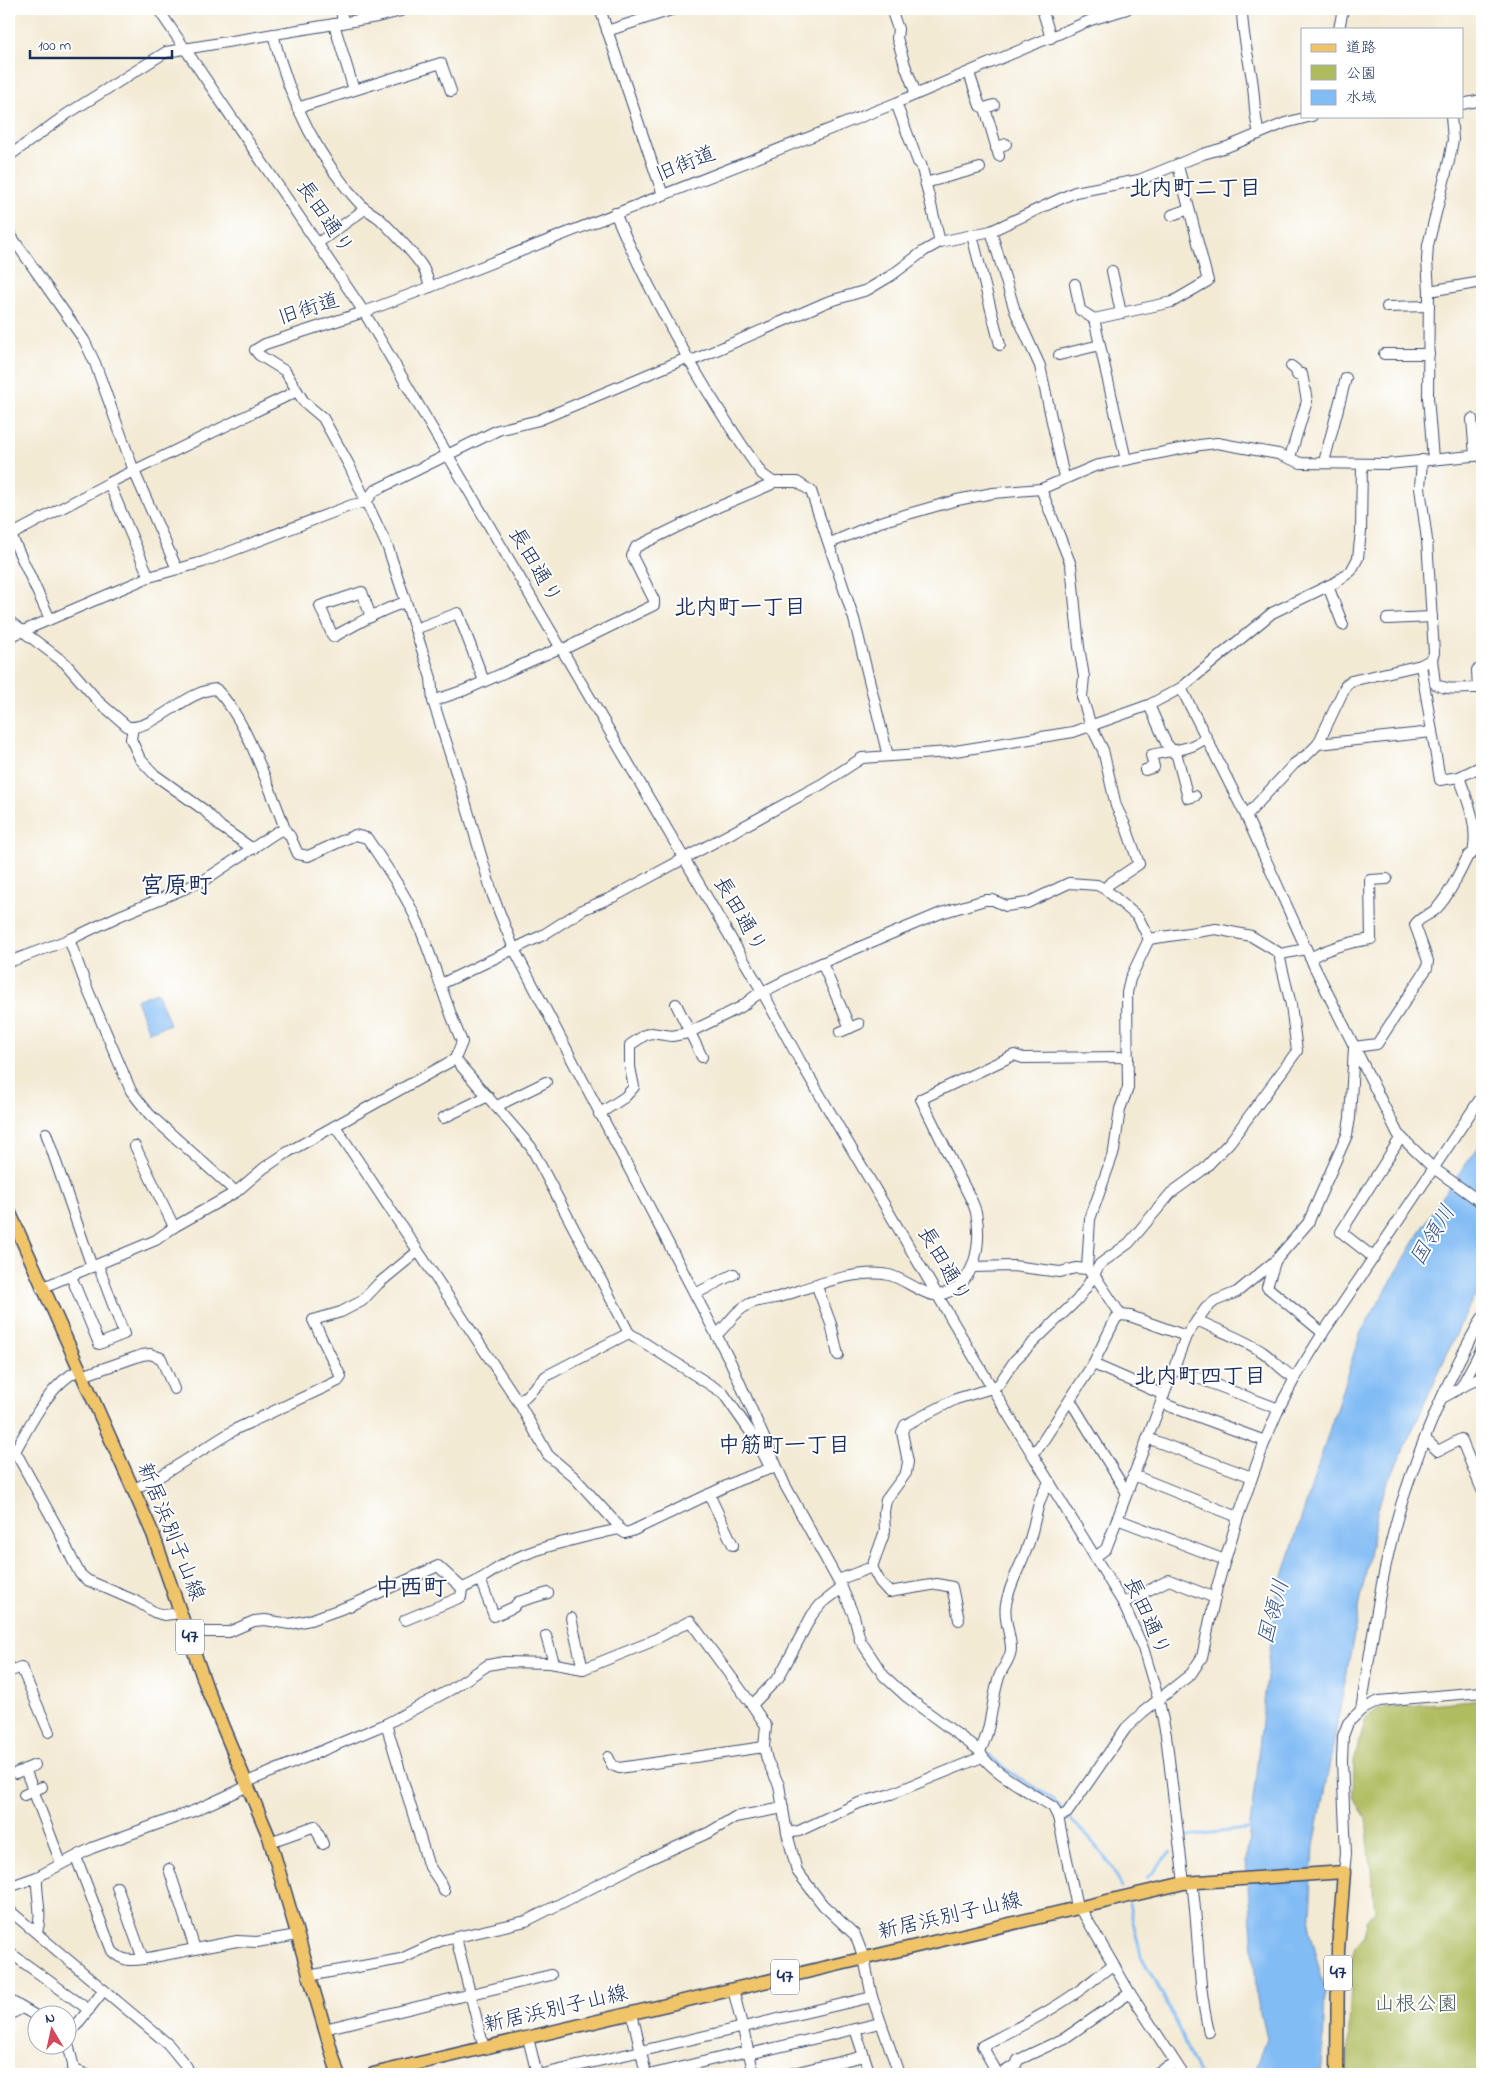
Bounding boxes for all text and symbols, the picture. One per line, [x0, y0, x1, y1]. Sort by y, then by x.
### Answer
scale bar [30, 28, 172, 60]
legend [1301, 28, 1464, 118]
text: 100 m [38, 35, 71, 57]
text: 道路 [1346, 37, 1376, 59]
text: 公園 [1346, 63, 1376, 85]
text: 水域 [1346, 87, 1376, 109]
street label: 旧街道 [651, 139, 721, 191]
district label: 北内町二丁目 [1129, 174, 1261, 206]
street label: 長田通り [288, 175, 360, 261]
street label: 旧街道 [274, 286, 344, 334]
street label: 長田通り [500, 522, 568, 610]
district label: 北内町一丁目 [674, 593, 806, 625]
district label: 宮原町 [140, 870, 212, 905]
street label: 長田通り [705, 871, 773, 959]
water label: 国領川 [1403, 1199, 1465, 1273]
street label: 長田通り [909, 1221, 977, 1309]
district label: 北内町四丁目 [1134, 1362, 1266, 1394]
district label: 中筋町一丁目 [718, 1431, 850, 1463]
street label: 新居浜別子山線 [129, 1458, 211, 1606]
district label: 中西町 [375, 1572, 447, 1607]
street label: 長田通り [1115, 1573, 1177, 1661]
water label: 国領川 [1251, 1576, 1299, 1648]
road number: 47 [176, 1620, 204, 1654]
street label: 新居浜別子山線 [875, 1886, 1025, 1948]
road number: 47 [1324, 1956, 1352, 1990]
road number: 47 [771, 1960, 799, 1994]
street label: 新居浜別子山線 [481, 1979, 631, 2041]
park label: 山根公園 [1374, 1990, 1458, 2020]
north arrow [28, 2006, 78, 2056]
text: N [44, 2008, 57, 2030]

